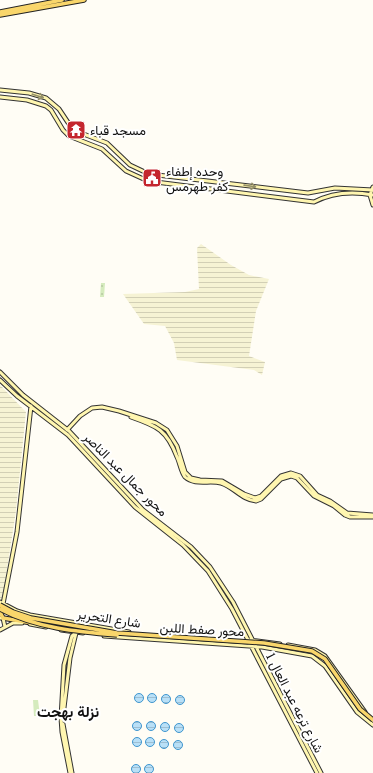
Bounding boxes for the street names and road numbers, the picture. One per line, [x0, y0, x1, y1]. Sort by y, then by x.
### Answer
street label: محور جمال عبد الناصر [79, 427, 172, 520]
street label: شارع التحرير [75, 604, 142, 633]
street label: محور صفط اللبن [159, 618, 245, 640]
street label: شارع ترعه عبد العال 1 [261, 648, 328, 756]

